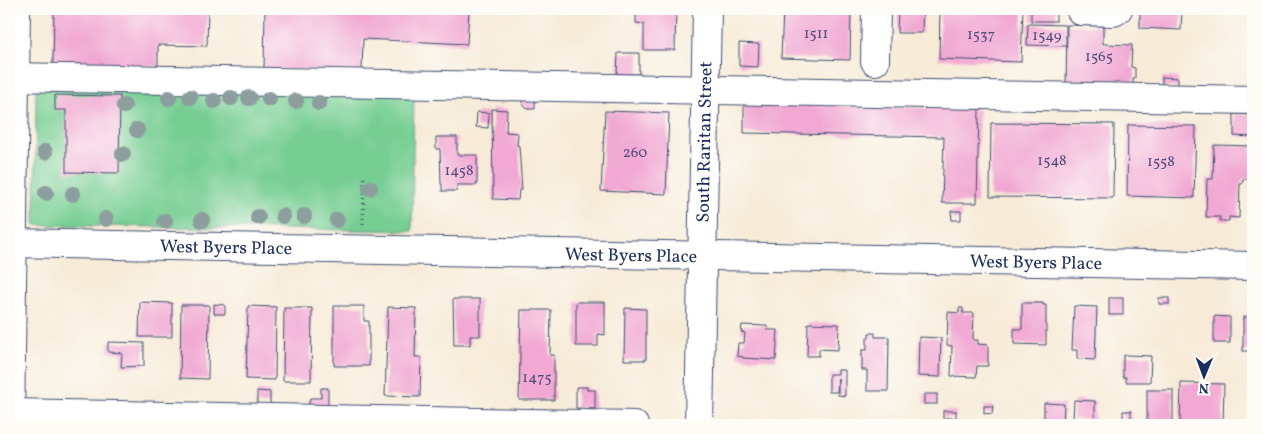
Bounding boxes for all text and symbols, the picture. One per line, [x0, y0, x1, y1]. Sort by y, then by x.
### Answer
house number: 1511 [804, 24, 828, 45]
house number: 1537 [967, 25, 995, 46]
house number: 1549 [1032, 26, 1062, 47]
house number: 1565 [1085, 47, 1113, 68]
street label: South Raritan Street [692, 61, 719, 223]
house number: 260 [623, 143, 647, 164]
house number: 1548 [1037, 151, 1067, 172]
house number: 1558 [1147, 152, 1175, 173]
house number: 1458 [444, 161, 474, 182]
street label: West Byers Place [160, 235, 292, 262]
street label: West Byers Place [565, 243, 697, 270]
street label: West Byers Place [970, 250, 1102, 277]
north arrow [1180, 352, 1230, 402]
house number: 1475 [522, 368, 552, 389]
text: N [1199, 378, 1209, 397]

